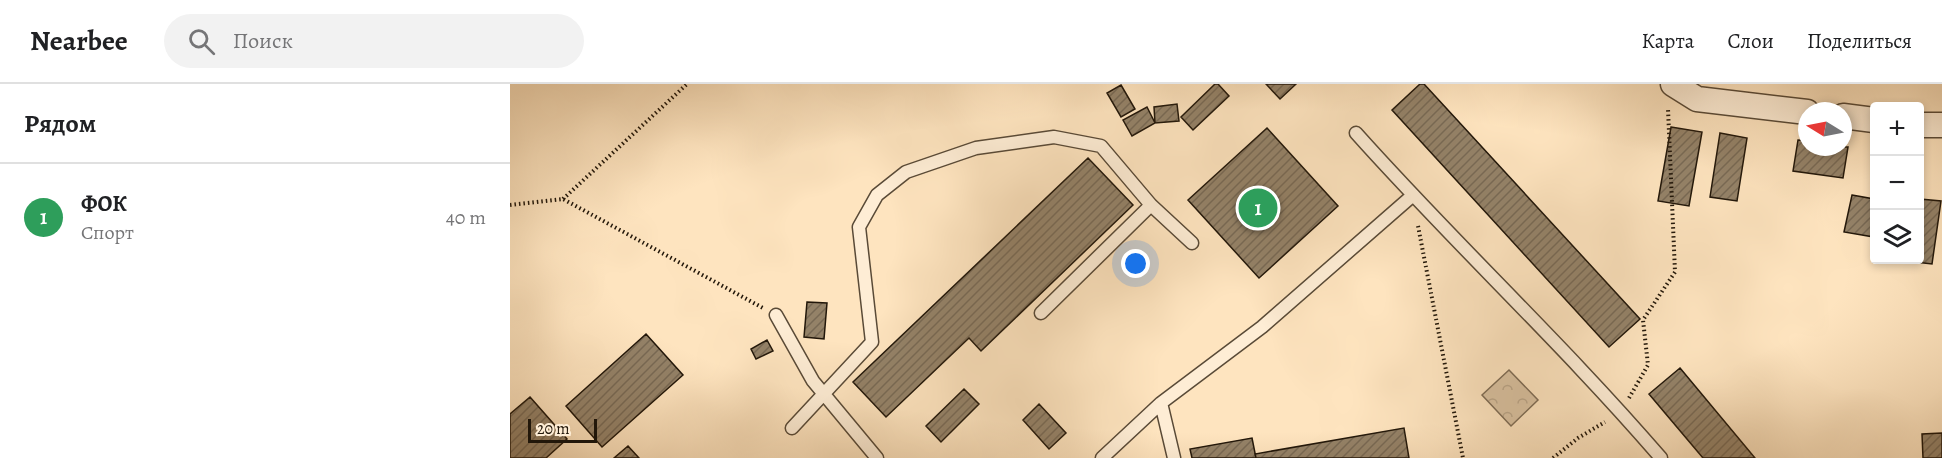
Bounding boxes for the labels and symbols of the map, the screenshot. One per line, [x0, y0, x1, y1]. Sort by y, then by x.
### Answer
north arrow [1798, 102, 1852, 156]
pin: 1 [1238, 186, 1278, 230]
your location [1121, 249, 1150, 278]
scale bar [528, 416, 597, 444]

